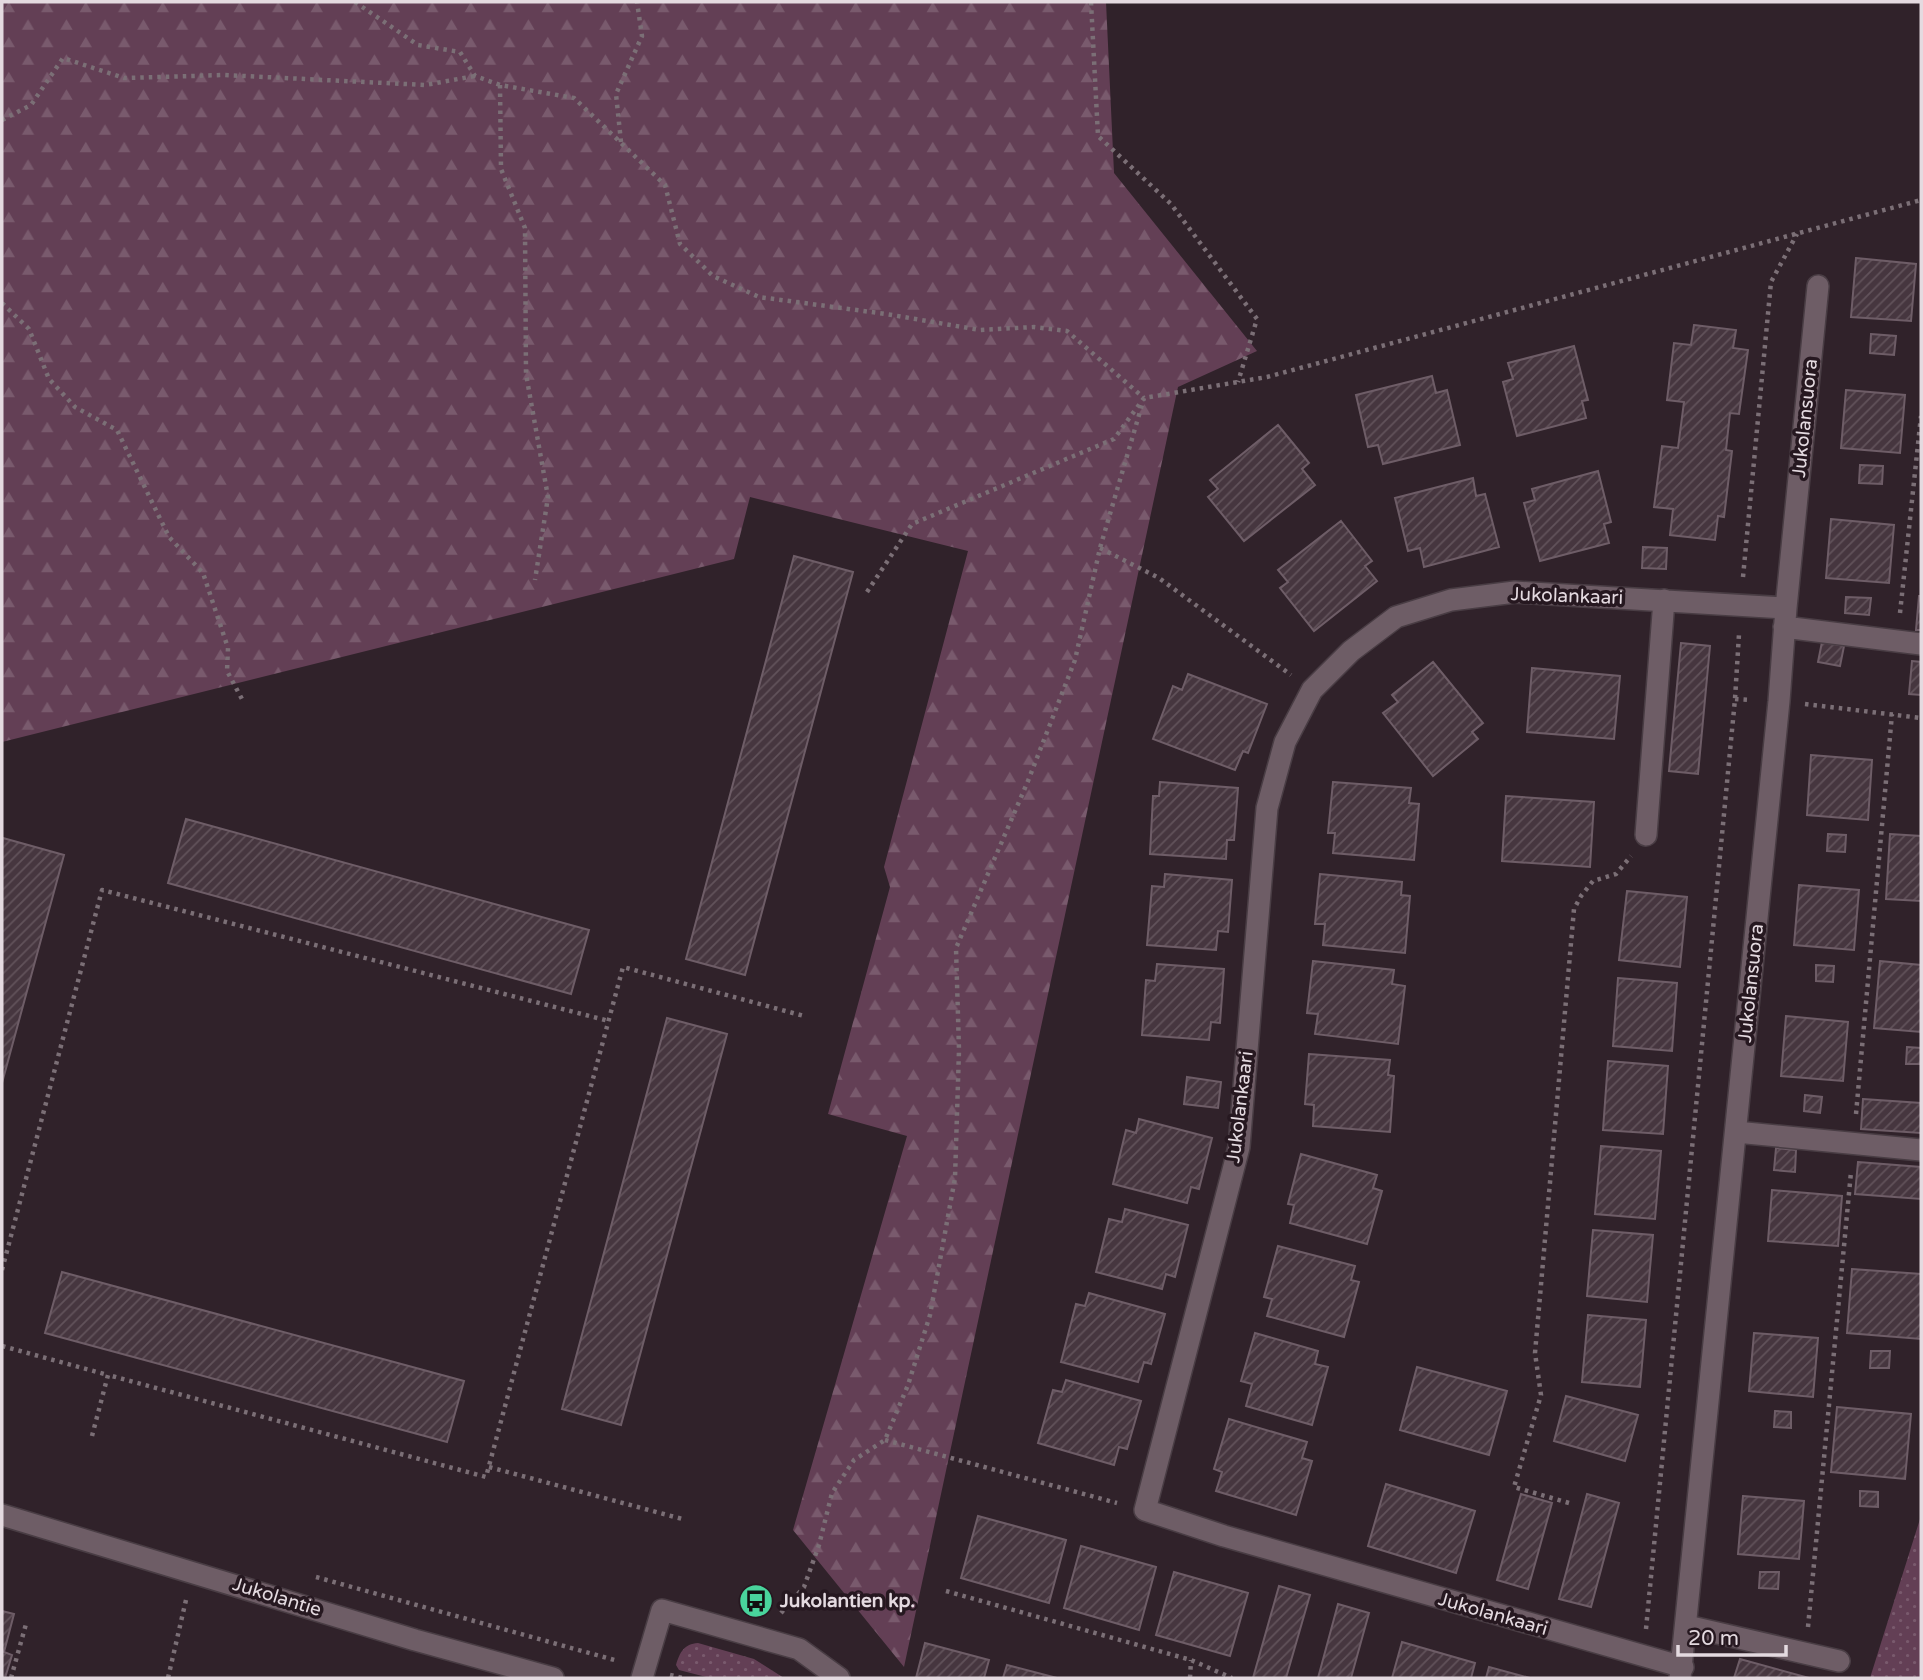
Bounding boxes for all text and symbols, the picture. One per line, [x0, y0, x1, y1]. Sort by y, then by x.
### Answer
street label: Jukolansuora [1788, 358, 1822, 478]
street label: Jukolankaari [1510, 583, 1624, 609]
street label: Jukolansuora [1734, 923, 1768, 1043]
street label: Jukolankaari [1222, 1050, 1258, 1164]
street label: Jukolantie [230, 1573, 324, 1621]
bus stop icon: Jukolantien kp. [737, 1582, 775, 1620]
street label: Jukolankaari [1436, 1588, 1550, 1640]
place label: Jukolantien kp. [779, 1590, 915, 1613]
scale bar [1678, 1614, 1786, 1658]
text: 20 m [1688, 1626, 1739, 1651]

